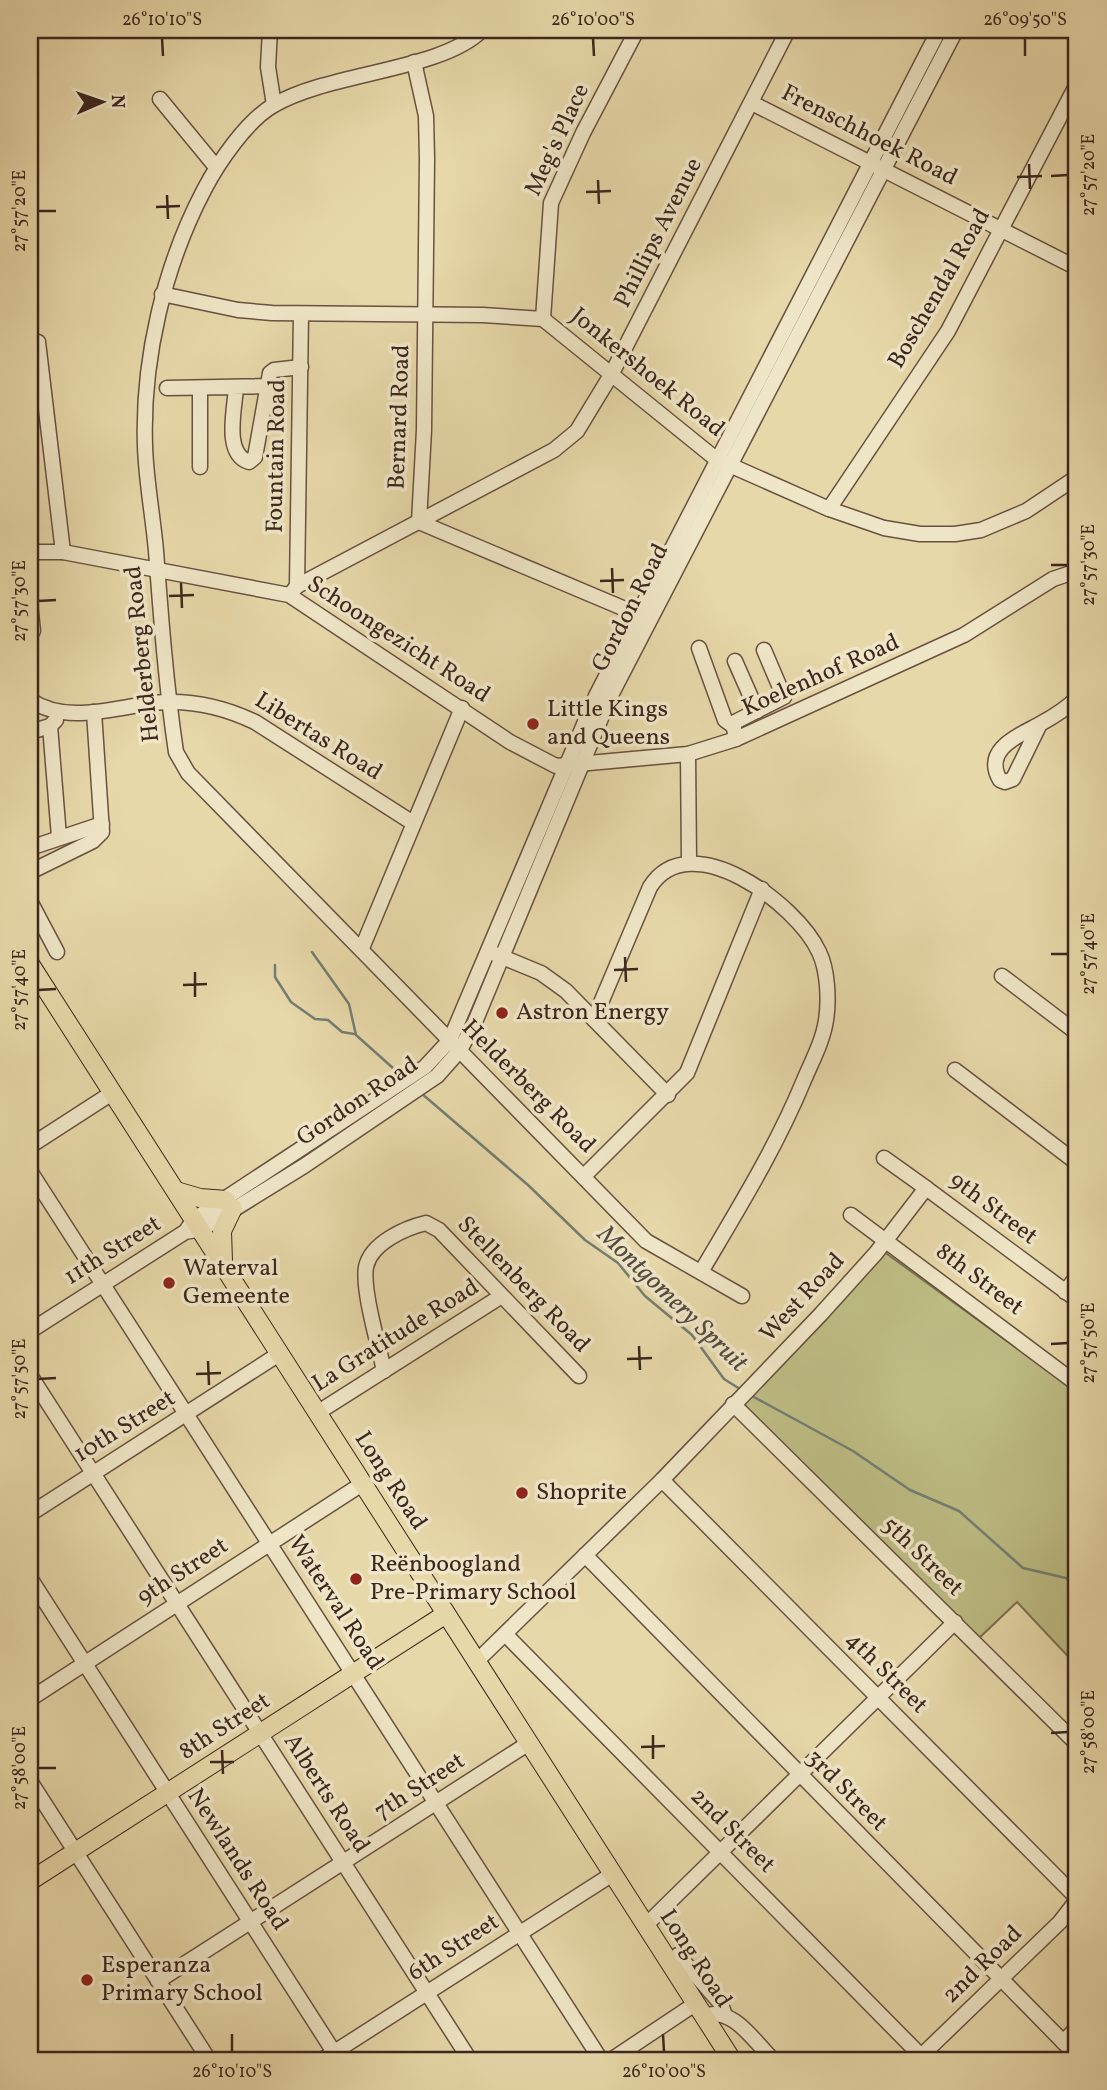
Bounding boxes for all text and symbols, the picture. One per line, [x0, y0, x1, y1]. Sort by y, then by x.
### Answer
text: 26°10'10"S [122, 8, 202, 33]
text: 26°10'00"S [551, 8, 635, 33]
text: 26°09'50"S [983, 8, 1067, 33]
north arrow [66, 66, 136, 136]
street label: Frenschhoek Road [775, 77, 963, 195]
street label: Meg's Place [517, 78, 599, 202]
text: N [104, 94, 130, 109]
text: 27°57'20"E [1077, 134, 1102, 216]
street label: Phillips Avenue [607, 152, 711, 314]
text: 27°57'20"E [8, 170, 33, 252]
street label: Boschendal Road [880, 203, 1000, 375]
street label: Jonkershoek Road [562, 300, 732, 446]
street label: Bernard Road [380, 344, 420, 490]
street label: Fountain Road [259, 379, 295, 533]
text: 27°57'30"E [1077, 524, 1102, 606]
street label: Gordon Road [584, 538, 678, 678]
text: 27°57'30"E [8, 560, 33, 642]
street label: Helderberg Road [117, 564, 169, 744]
street label: Schoongezicht Road [300, 568, 496, 712]
street label: Koelenhof Road [737, 626, 905, 726]
street label: Libertas Road [248, 684, 388, 790]
place label: Little Kings and Queens [547, 693, 670, 755]
marker: Little Kings and Queens [525, 716, 541, 732]
text: 27°57'40"E [1077, 913, 1102, 995]
text: 27°57'40"E [8, 949, 33, 1031]
place label: Astron Energy [516, 996, 669, 1030]
marker: Astron Energy [494, 1005, 510, 1021]
street label: Helderberg Road [453, 1012, 603, 1162]
street label: Gordon Road [290, 1049, 426, 1155]
street label: 9th Street [942, 1164, 1044, 1254]
street label: 11th Street [58, 1208, 168, 1294]
street label: Stellenberg Road [449, 1209, 597, 1361]
water label: Montgomery Spruit [588, 1217, 756, 1381]
street label: 8th Street [928, 1236, 1030, 1324]
street label: West Road [753, 1246, 853, 1350]
place label: Waterval Gemeente [183, 1252, 290, 1314]
street label: La Gratitude Road [306, 1271, 486, 1401]
marker: Waterval Gemeente [161, 1275, 177, 1291]
text: 27°57'50"E [1077, 1302, 1102, 1384]
text: 27°57'50"E [8, 1338, 33, 1420]
street label: 10th Street [68, 1382, 182, 1472]
street label: Long Road [345, 1425, 435, 1537]
place label: Shoprite [536, 1476, 627, 1510]
marker: Shoprite [514, 1485, 530, 1501]
street label: 5th Street [874, 1509, 970, 1605]
street label: Waterval Road [279, 1529, 391, 1677]
street label: 9th Street [131, 1530, 235, 1614]
place label: Reënboogland Pre-Primary School [370, 1548, 576, 1610]
marker: Reënboogland Pre-Primary School [348, 1571, 364, 1587]
street label: 4th Street [837, 1624, 935, 1722]
street label: 8th Street [173, 1685, 277, 1769]
text: 27°58'00"E [1077, 1690, 1102, 1774]
text: 27°58'00"E [8, 1726, 33, 1810]
street label: Alberts Road [275, 1728, 377, 1860]
street label: 3rd Street [797, 1742, 895, 1840]
street label: 7th Street [368, 1745, 472, 1829]
street label: 2nd Street [682, 1781, 782, 1881]
street label: Newlands Road [178, 1782, 296, 1938]
street label: Long Road [650, 1903, 740, 2015]
street label: 6th Street [402, 1906, 506, 1990]
street label: 2nd Road [935, 1918, 1031, 2012]
place label: Esperanza Primary School [101, 1949, 263, 2011]
marker: Esperanza Primary School [79, 1972, 95, 1988]
text: 26°10'10"S [192, 2060, 272, 2085]
text: 26°10'00"S [622, 2060, 706, 2085]

